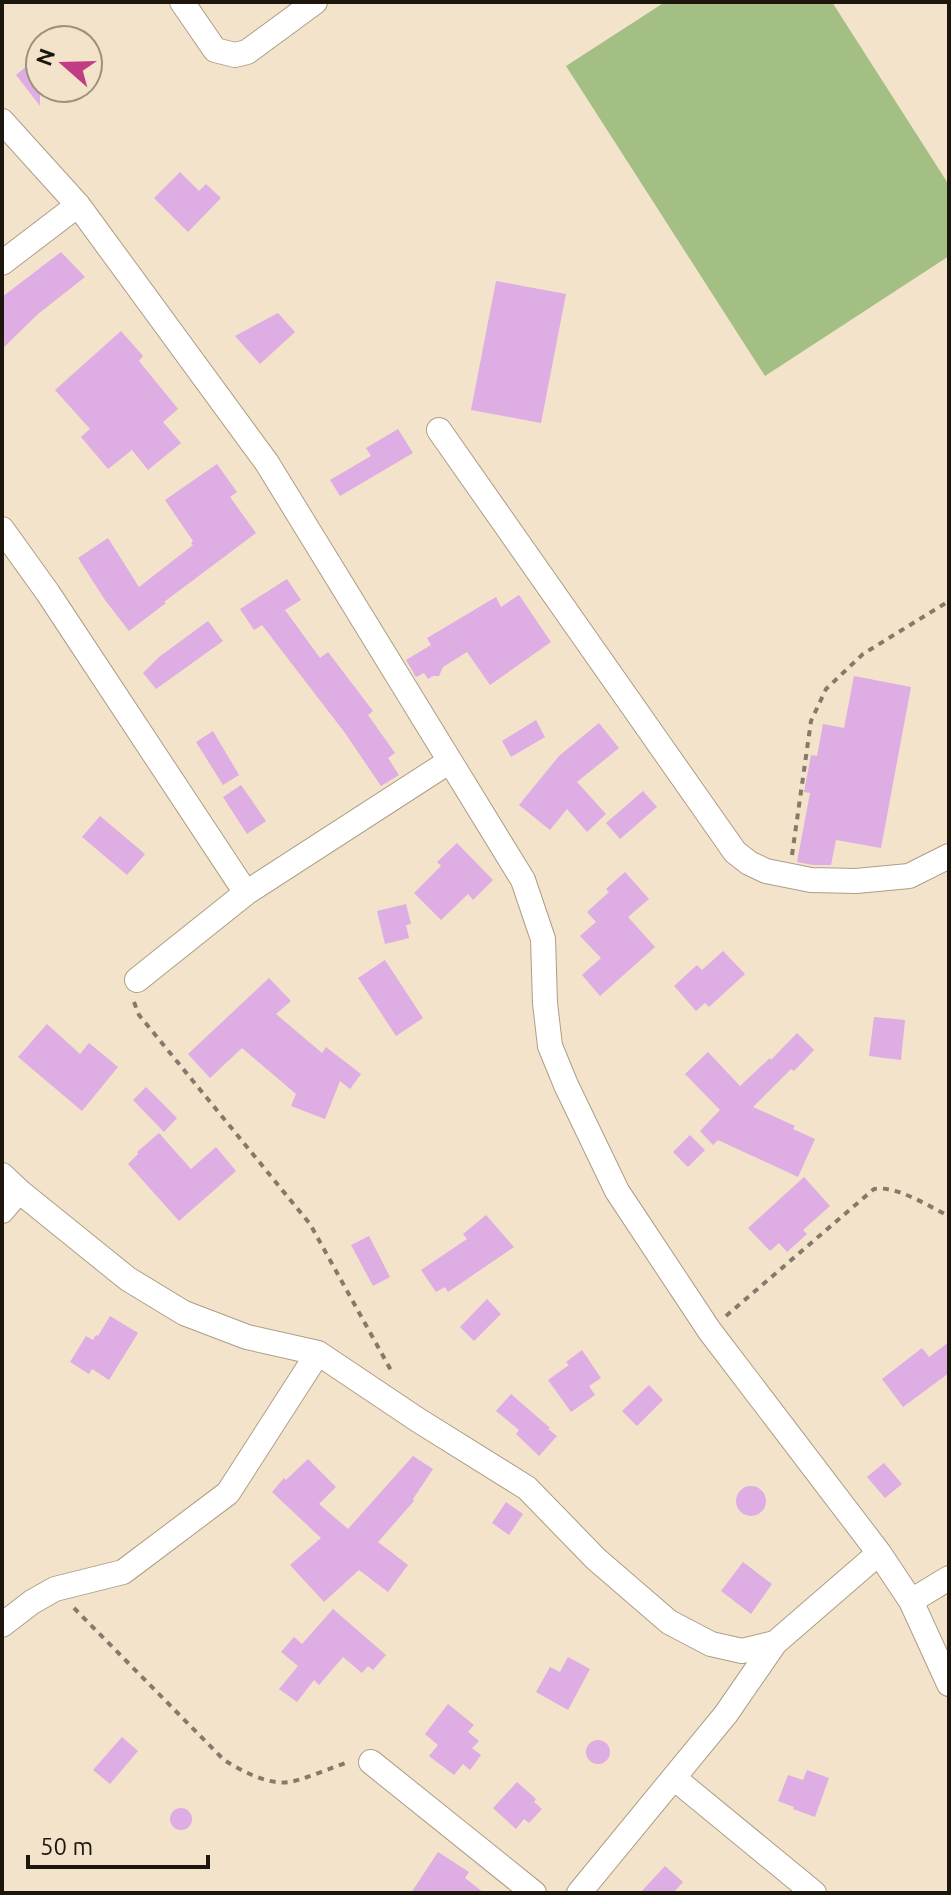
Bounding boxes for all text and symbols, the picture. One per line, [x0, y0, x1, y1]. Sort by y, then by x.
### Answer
north arrow [24, 24, 104, 104]
text: N [30, 45, 59, 69]
scale bar [28, 1819, 208, 1869]
text: 50 m [40, 1833, 93, 1860]

